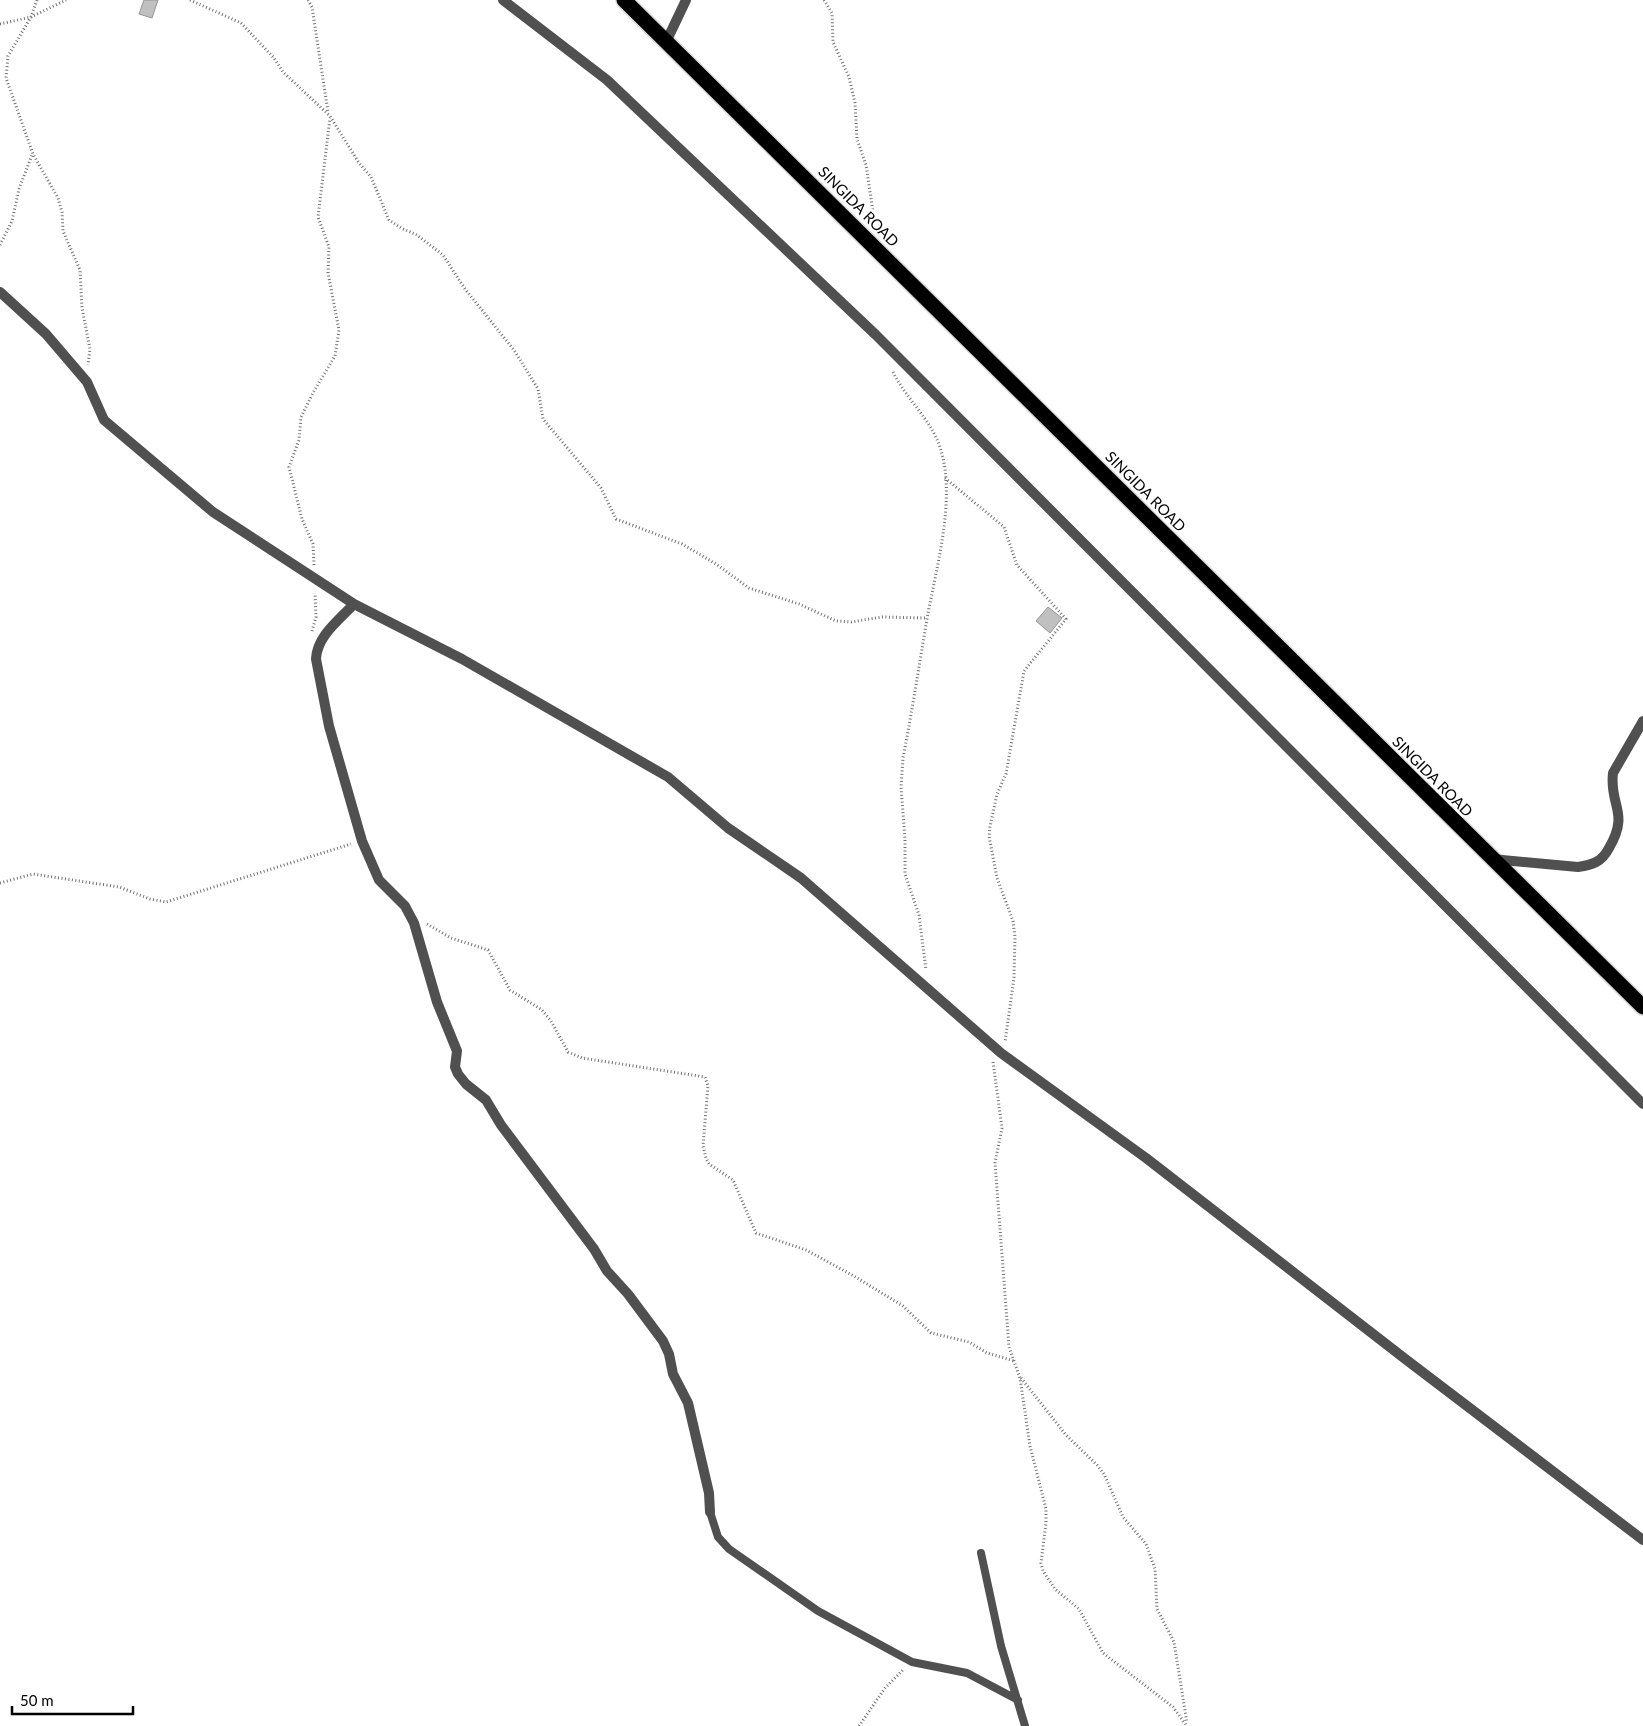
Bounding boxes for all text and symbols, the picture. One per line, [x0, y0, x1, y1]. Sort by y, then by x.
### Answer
street label: SINGIDA ROAD [815, 162, 903, 250]
street label: SINGIDA ROAD [1102, 447, 1190, 535]
street label: SINGIDA ROAD [1389, 732, 1477, 820]
scale bar [12, 1684, 134, 1716]
text: 50 m [20, 1691, 54, 1709]

